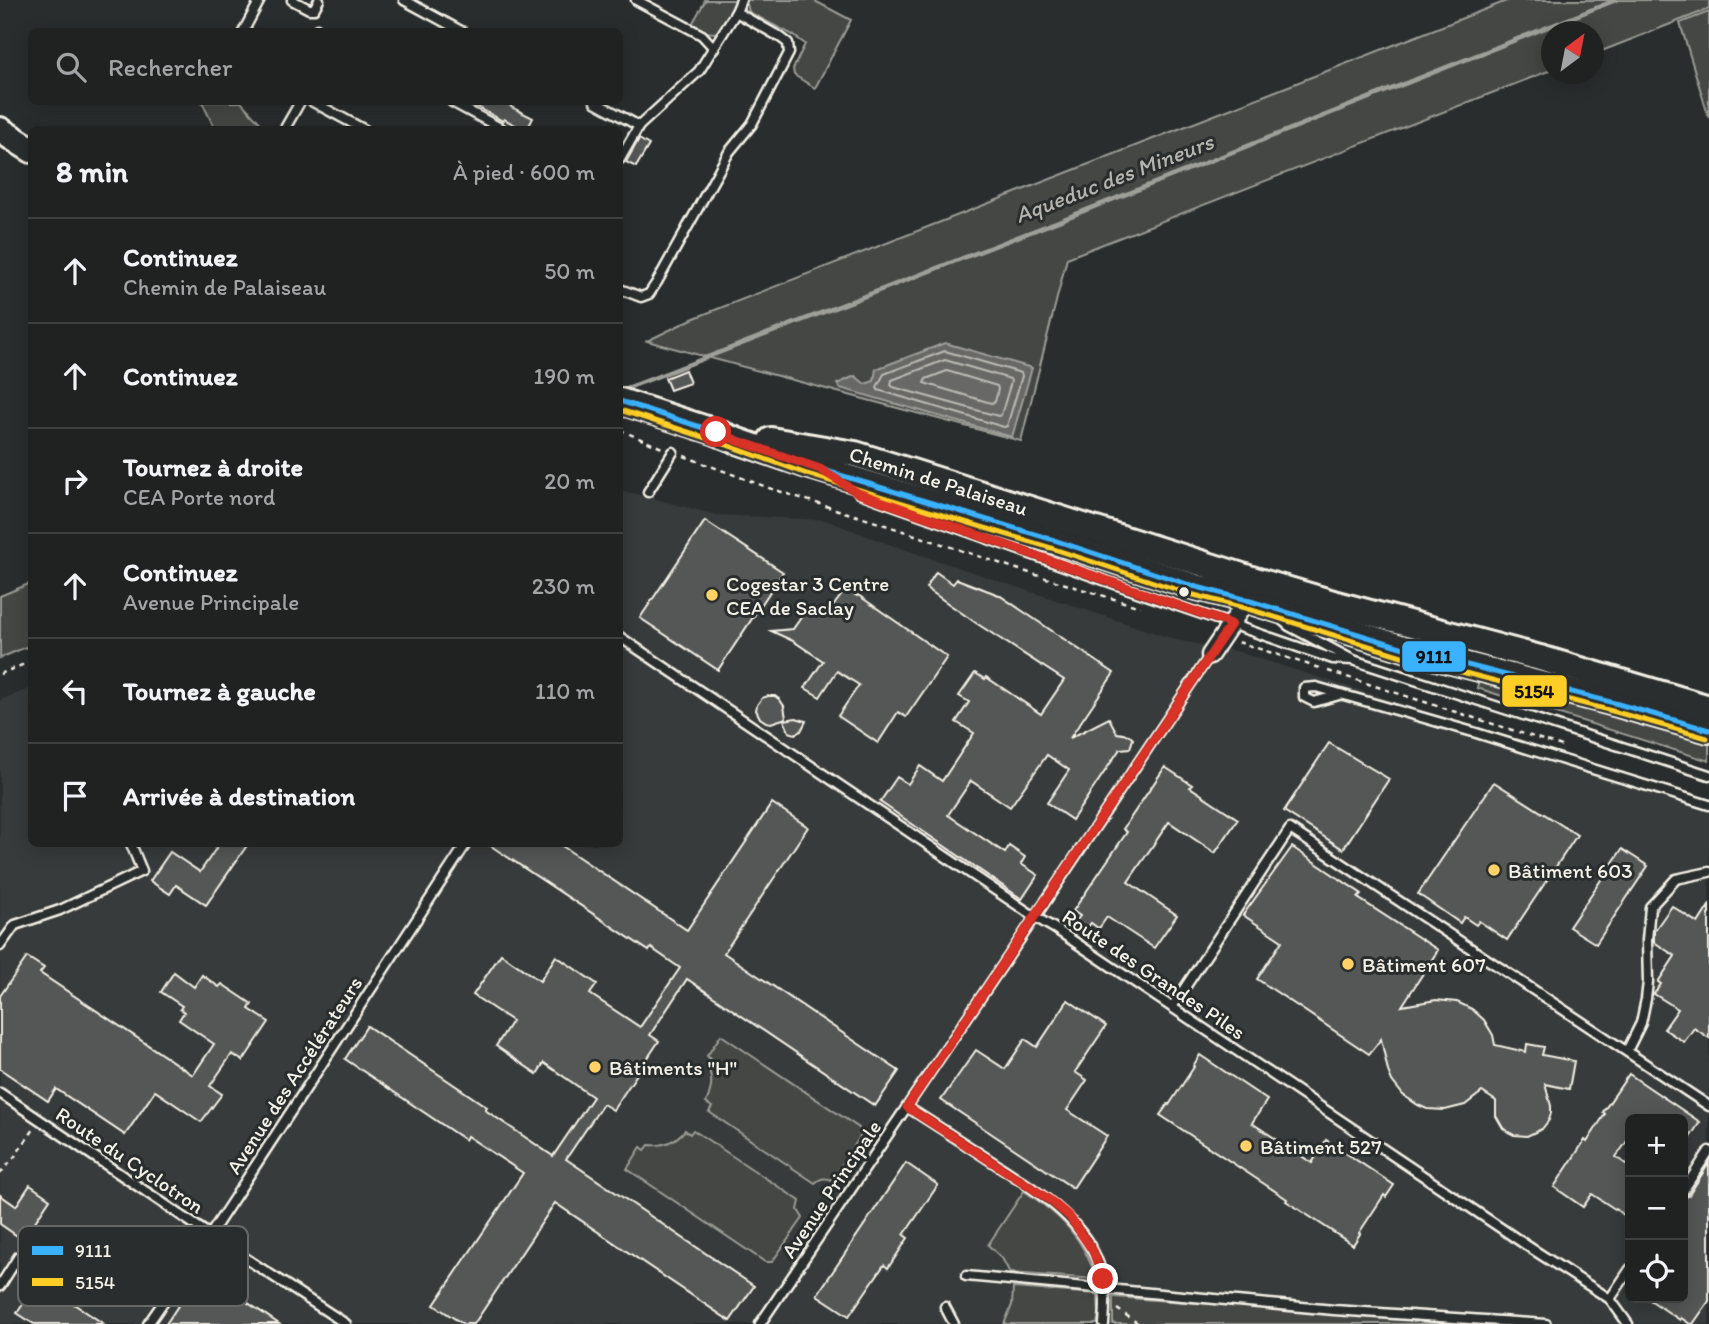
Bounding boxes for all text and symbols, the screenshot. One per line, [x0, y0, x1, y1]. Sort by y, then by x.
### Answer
north arrow [1541, 21, 1604, 84]
search box [28, 28, 623, 105]
icon: search [52, 48, 90, 86]
text: Rechercher [108, 51, 232, 83]
water label: Aqueduc des Mineurs [1011, 127, 1219, 229]
text: 8 min [56, 153, 128, 190]
text: À pied · 600 m [453, 158, 595, 186]
text: Continuez [123, 241, 238, 273]
icon: ahead [56, 252, 94, 290]
text: 50 m [544, 257, 595, 285]
text: Chemin de Palaiseau [123, 273, 326, 301]
icon: ahead [56, 357, 94, 395]
text: Continuez [123, 360, 238, 392]
text: 190 m [534, 362, 595, 390]
route start [700, 416, 731, 447]
street label: Chemin de Palaiseau [846, 441, 1031, 520]
text: Tournez à droite [123, 451, 303, 483]
icon: right [56, 462, 94, 500]
text: 20 m [544, 467, 595, 495]
text: CEA Porte nord [123, 483, 275, 511]
text: Continuez [123, 556, 238, 588]
icon: ahead [56, 567, 94, 605]
place label: Cogestar 3 Centre CEA de Saclay [726, 571, 889, 620]
text: 230 m [532, 572, 595, 600]
unlabelled marker [1177, 585, 1191, 599]
marker: Cogestar 3 Centre CEA de Saclay [704, 587, 720, 603]
text: Avenue Principale [123, 588, 299, 616]
line badge: 9111 [1401, 640, 1467, 673]
text: 9111 [1416, 645, 1452, 668]
icon: left [56, 672, 94, 710]
line badge: 5154 [1501, 674, 1568, 708]
text: Tournez à gauche [123, 675, 316, 707]
text: 110 m [535, 677, 595, 705]
text: 5154 [1514, 680, 1555, 703]
icon: arrive [56, 777, 94, 815]
text: Arrivée à destination [123, 780, 355, 812]
place label: Bâtiment 603 [1508, 858, 1633, 883]
marker: Bâtiment 603 [1486, 862, 1502, 878]
street label: Route des Grandes Piles [1058, 903, 1250, 1045]
place label: Bâtiment 607 [1362, 952, 1486, 977]
marker: Bâtiment 607 [1340, 956, 1356, 972]
street label: Avenue des Accélérateurs [221, 971, 367, 1179]
place label: Bâtiments "H" [609, 1055, 737, 1080]
marker: Bâtiments "H" [587, 1059, 603, 1075]
street label: Route du Cyclotron [51, 1101, 209, 1219]
map controls [1625, 1114, 1688, 1303]
button: + [1625, 1114, 1688, 1177]
street label: Avenue Principale [776, 1115, 886, 1263]
place label: Bâtiment 527 [1260, 1134, 1382, 1159]
marker: Bâtiment 527 [1238, 1138, 1254, 1154]
button: − [1625, 1177, 1688, 1240]
legend [18, 1226, 248, 1306]
text: 9111 [75, 1239, 112, 1262]
button: locate [1625, 1240, 1688, 1303]
route end [1087, 1263, 1118, 1294]
text: 5154 [75, 1271, 115, 1294]

